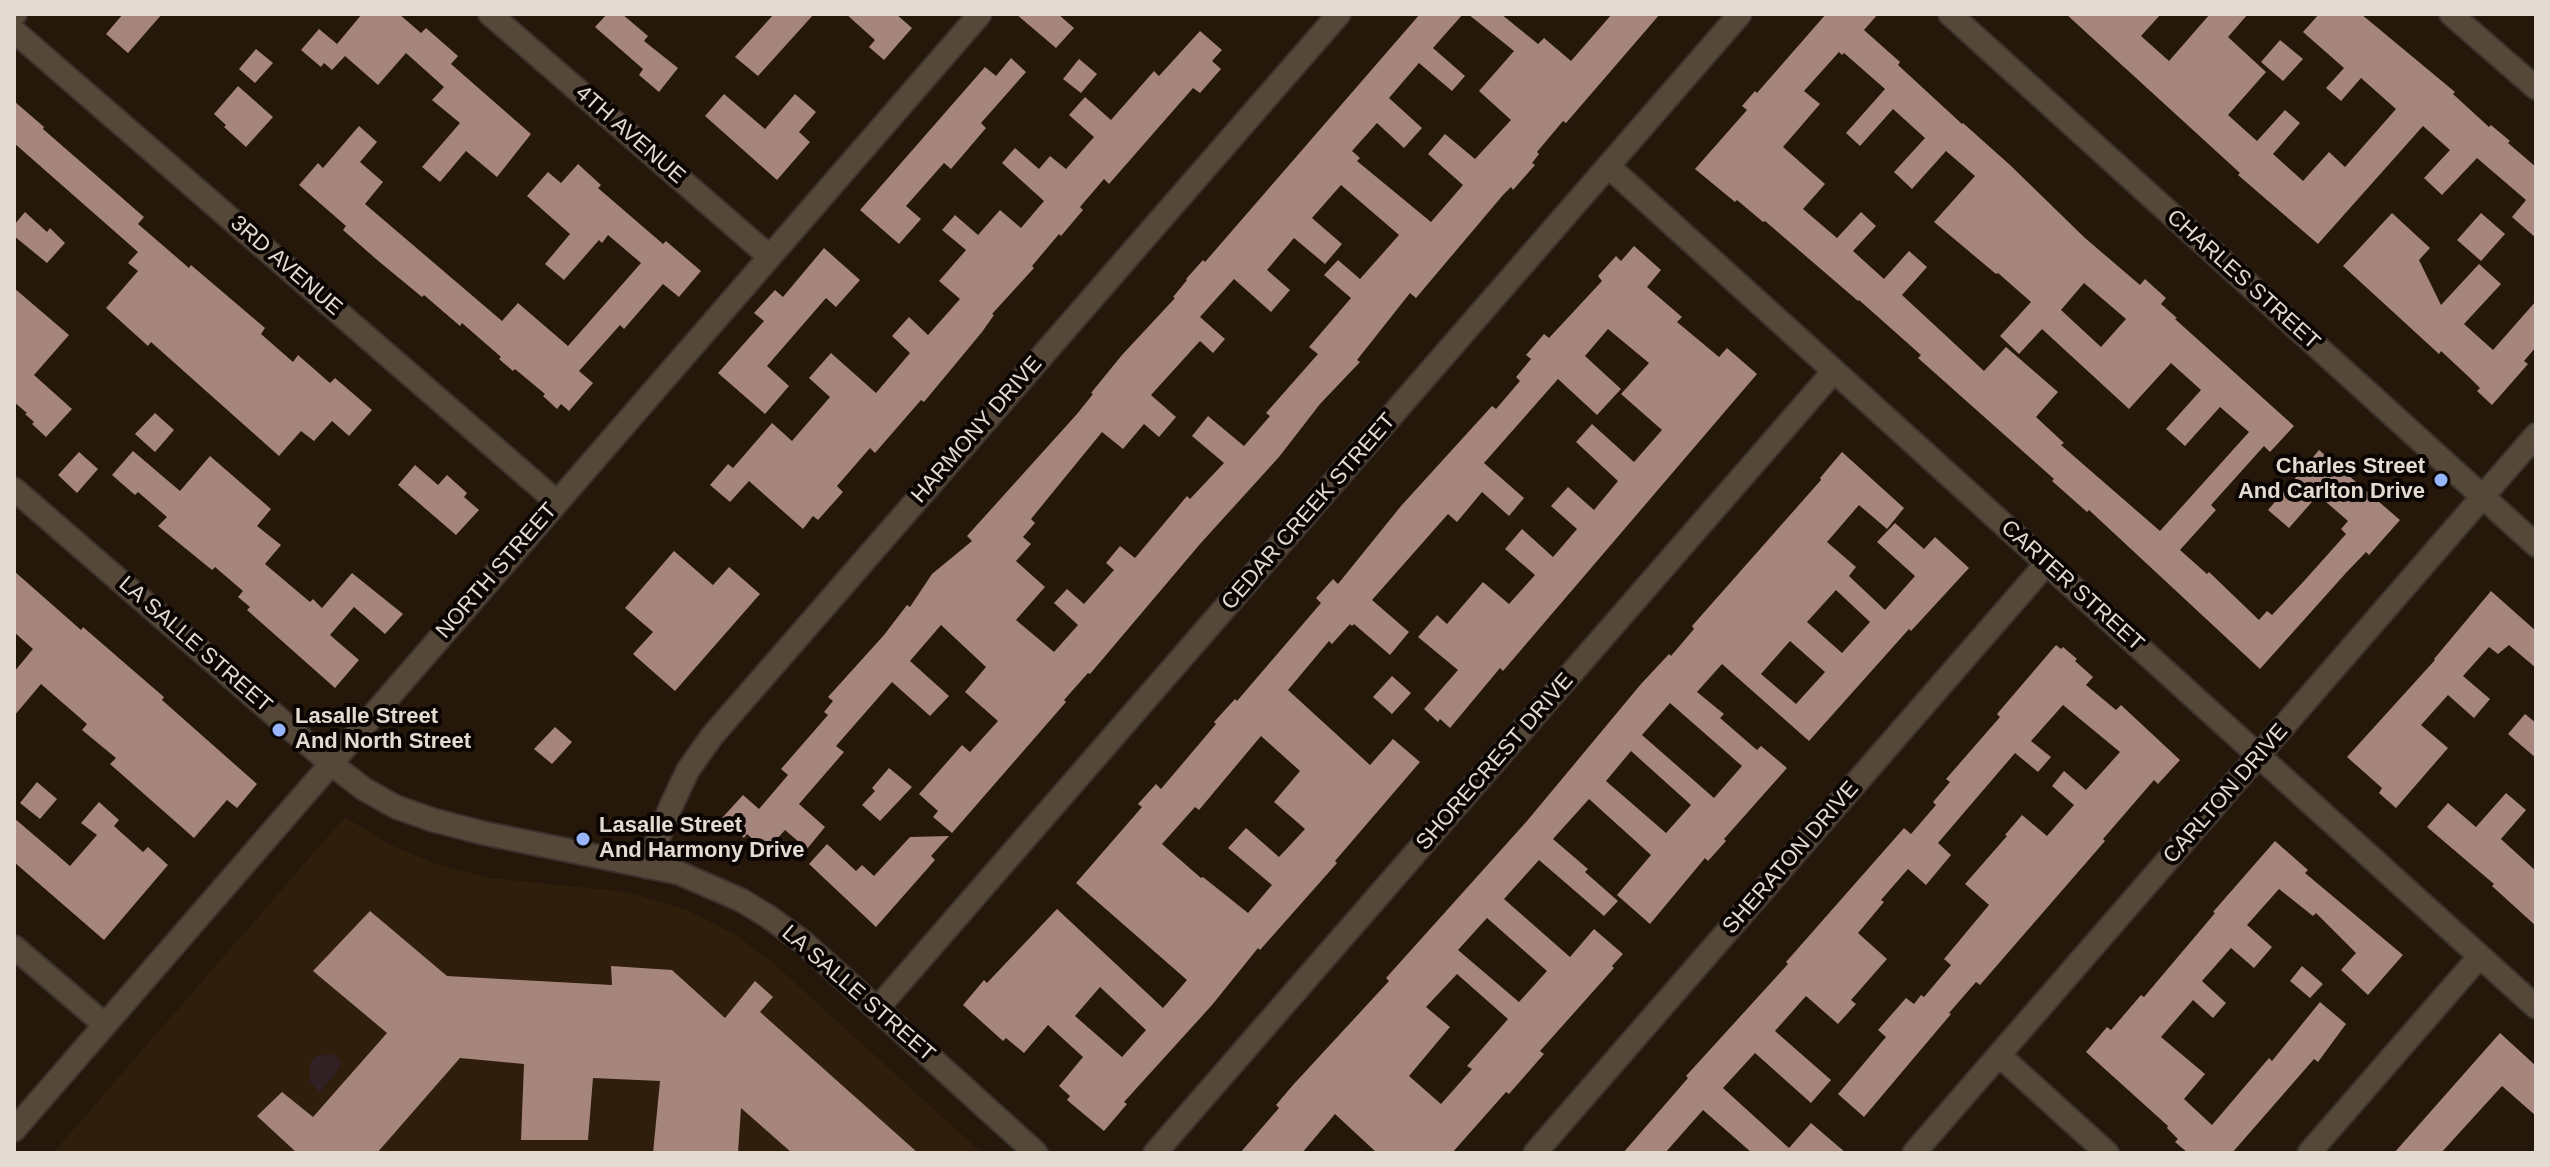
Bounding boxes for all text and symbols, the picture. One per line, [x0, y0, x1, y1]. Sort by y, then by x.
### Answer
street label: 4TH AVENUE [570, 80, 690, 190]
street label: CHARLES STREET [2161, 204, 2325, 356]
street label: 3RD AVENUE [225, 210, 347, 322]
street label: HARMONY DRIVE [906, 351, 1048, 509]
street label: CEDAR CREEK STREET [1216, 408, 1402, 616]
place label: Charles Street And Carlton Drive [2238, 454, 2425, 506]
marker: Charles Street And Carlton Drive [2432, 471, 2450, 489]
street label: NORTH STREET [431, 498, 563, 644]
street label: CARTER STREET [1995, 515, 2149, 657]
street label: LA SALLE STREET [113, 571, 277, 719]
street label: SHORECREST DRIVE [1411, 668, 1579, 856]
place label: Lasalle Street And North Street [295, 704, 471, 756]
street label: CARLTON DRIVE [2158, 719, 2294, 869]
marker: Lasalle Street And North Street [270, 721, 288, 739]
street label: SHERATON DRIVE [1718, 776, 1864, 940]
place label: Lasalle Street And Harmony Drive [599, 813, 804, 864]
marker: Lasalle Street And Harmony Drive [574, 830, 592, 848]
street label: LA SALLE STREET [776, 920, 940, 1068]

